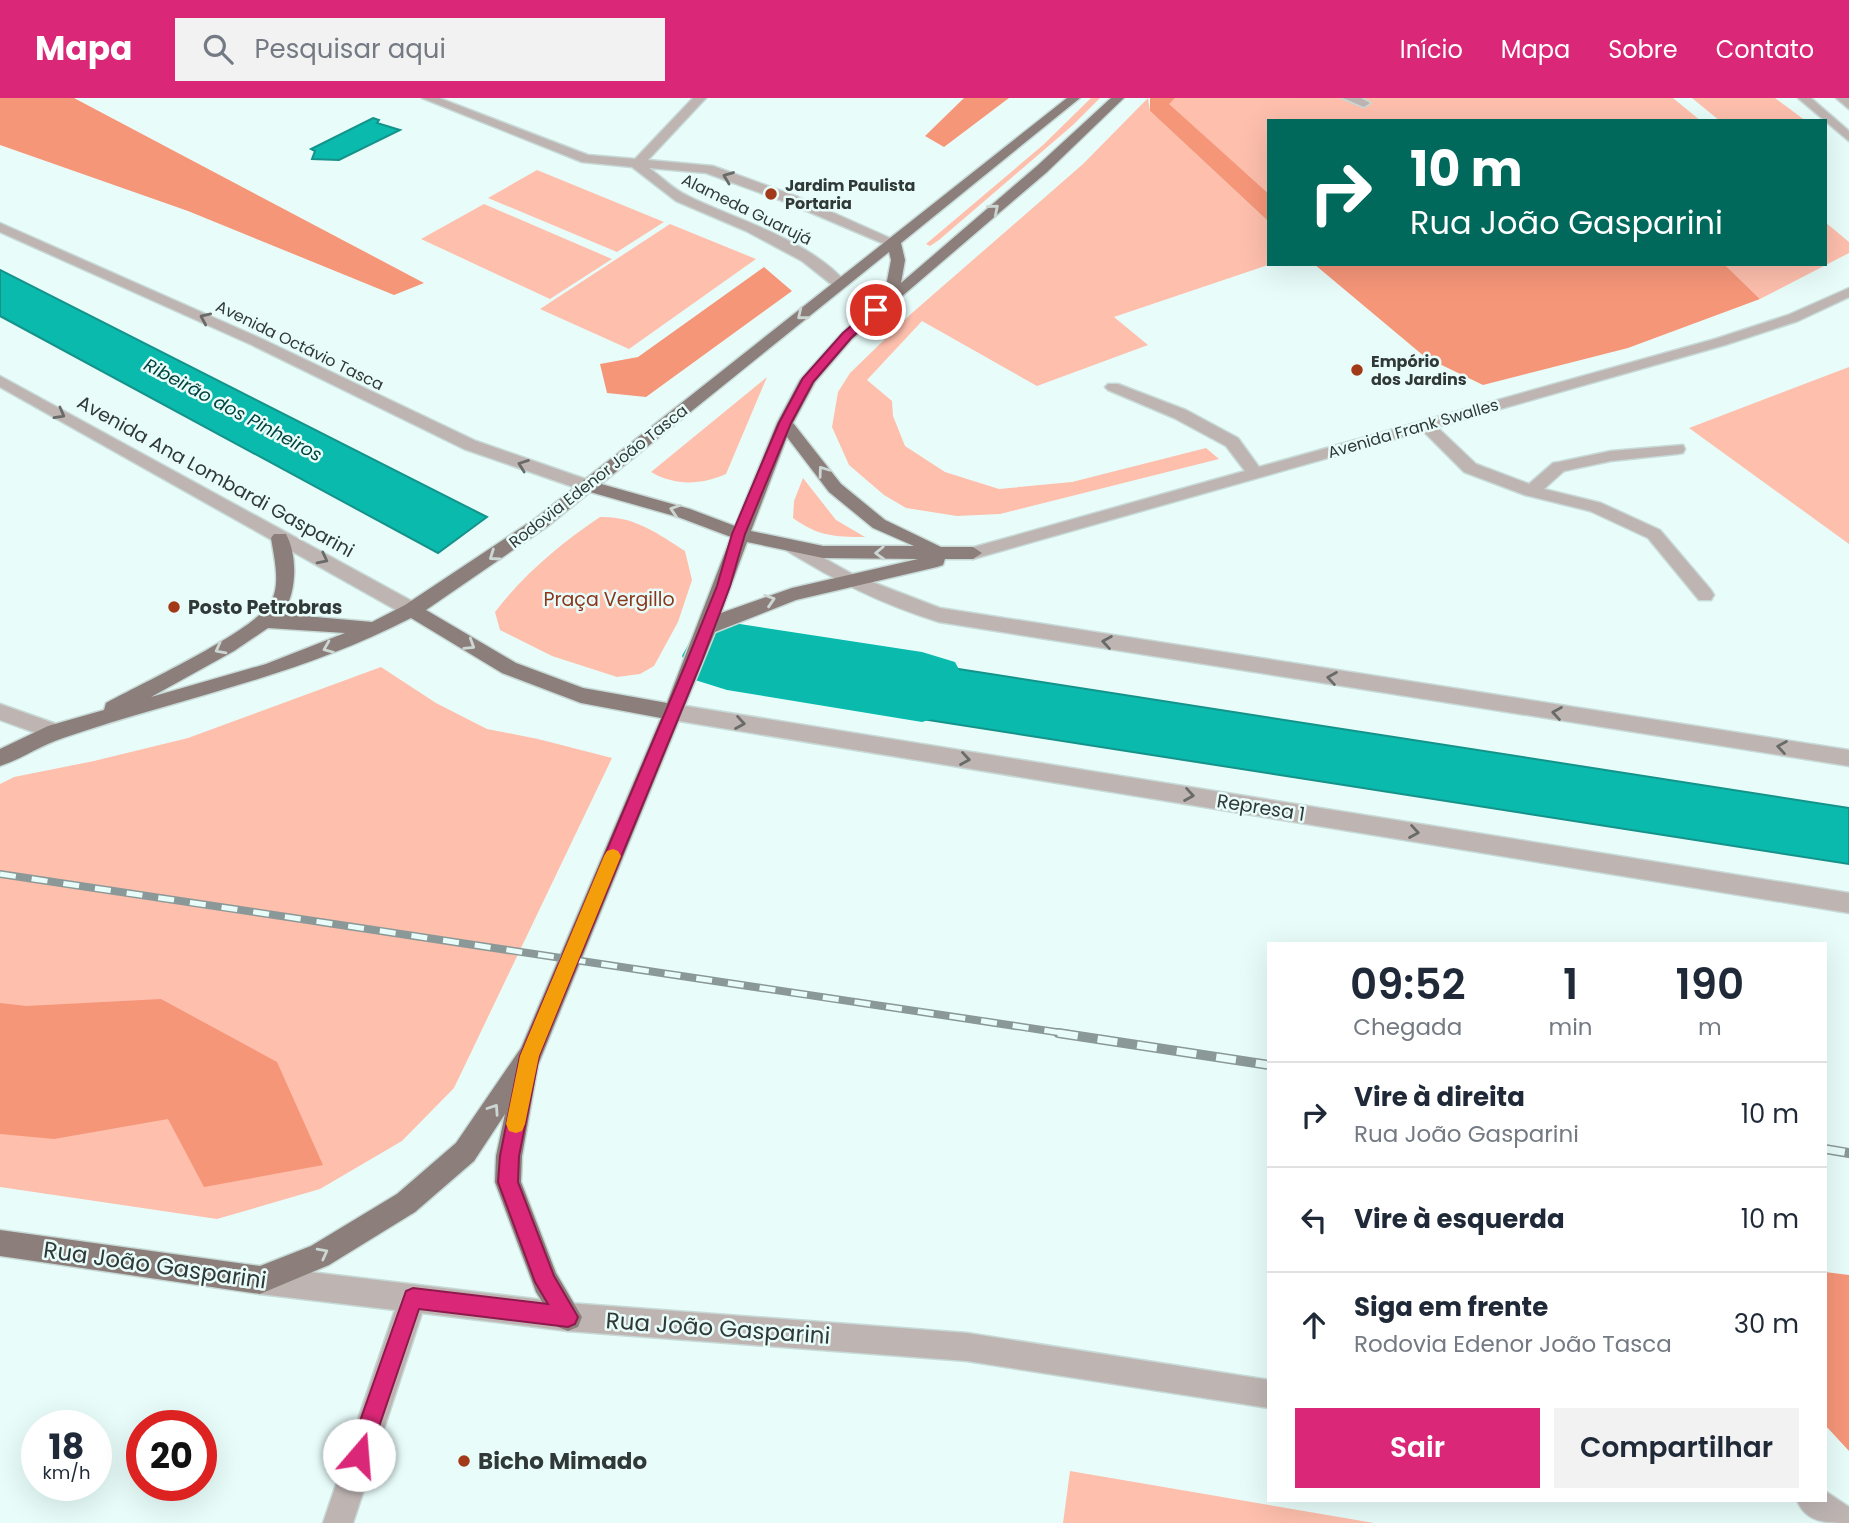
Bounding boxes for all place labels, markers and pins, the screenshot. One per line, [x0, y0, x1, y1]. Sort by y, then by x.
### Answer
place label: Jardim Paulista Portaria [785, 174, 915, 215]
marker: Jardim Paulista Portaria [763, 186, 779, 202]
pin [846, 280, 906, 340]
place label: Empório dos Jardins [1371, 350, 1467, 391]
marker: Empório dos Jardins [1349, 362, 1365, 378]
place label: Posto Petrobras [188, 594, 342, 621]
marker: Posto Petrobras [166, 599, 182, 615]
place label: Bicho Mimado [478, 1445, 647, 1477]
marker: Bicho Mimado [456, 1453, 472, 1469]

